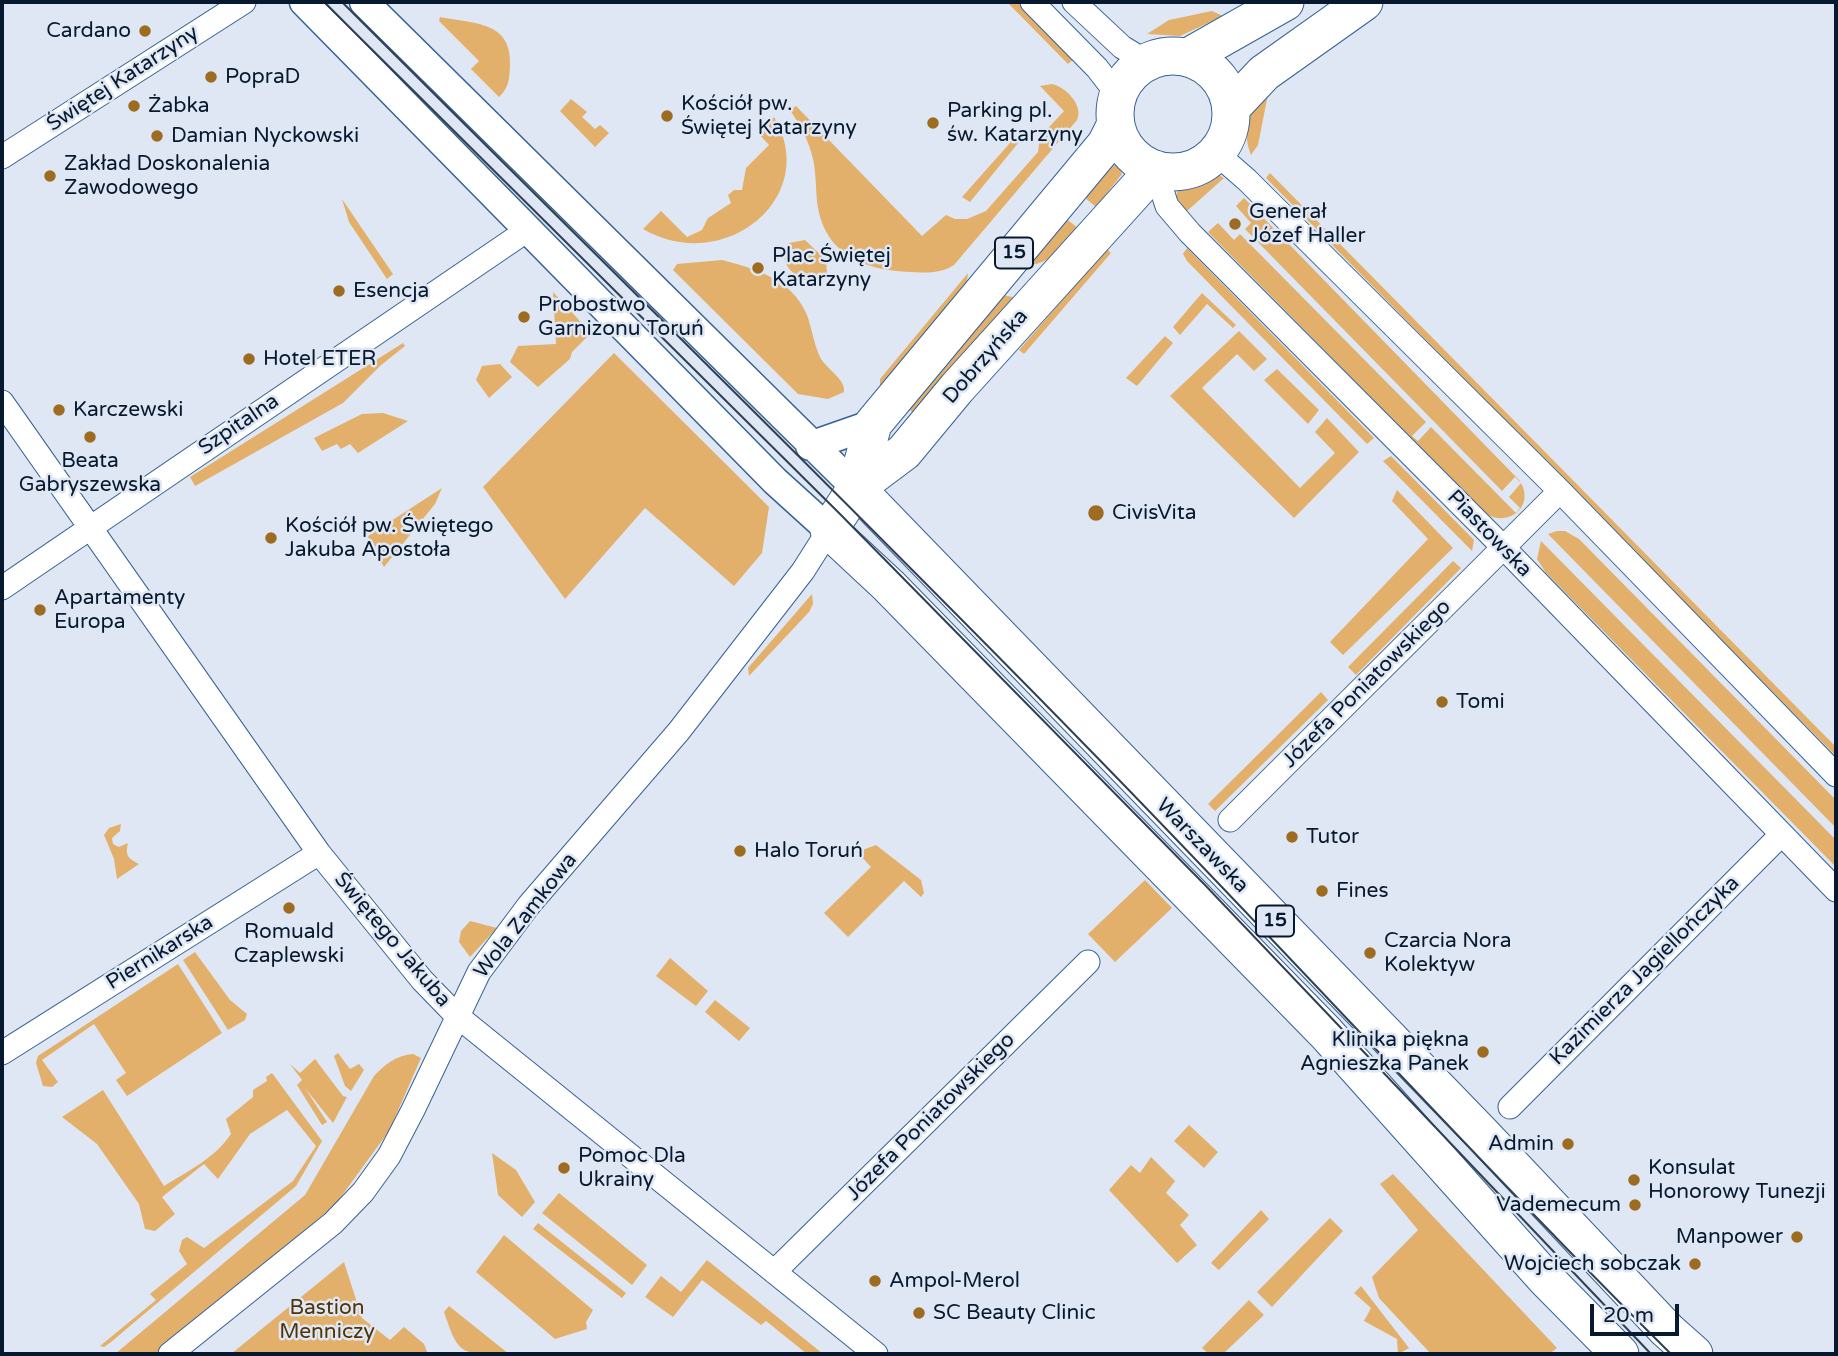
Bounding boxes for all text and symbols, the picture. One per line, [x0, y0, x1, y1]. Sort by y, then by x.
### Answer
place label: Cardano [46, 18, 131, 44]
street label: Świętej Katarzyny [42, 21, 204, 137]
marker: Cardano [137, 23, 153, 39]
place label: PopraD [225, 64, 300, 90]
marker: PopraD [203, 69, 219, 85]
place label: Kościół pw. Świętej Katarzyny [681, 91, 857, 141]
place label: Żabka [148, 93, 209, 119]
marker: Żabka [126, 98, 142, 114]
place label: Parking pl. św. Katarzyny [947, 98, 1083, 148]
marker: Kościół pw. Świętej Katarzyny [659, 108, 675, 124]
marker: Parking pl. św. Katarzyny [925, 115, 941, 131]
place label: Damian Nyckowski [171, 123, 359, 149]
marker: Damian Nyckowski [149, 128, 165, 144]
place label: Zakład Doskonalenia Zawodowego [64, 151, 270, 201]
marker: Zakład Doskonalenia Zawodowego [42, 168, 58, 184]
place label: Generał Józef Haller [1249, 199, 1365, 249]
marker: Generał Józef Haller [1227, 216, 1243, 232]
road number: 15 [995, 238, 1033, 268]
place label: Plac Świętej Katarzyny [772, 243, 891, 293]
marker: Plac Świętej Katarzyny [750, 260, 766, 276]
place label: Esencja [353, 278, 429, 304]
marker: Esencja [331, 283, 347, 299]
place label: Probostwo Garnizonu Toruń [538, 292, 704, 342]
street label: Dobrzyńska [938, 305, 1034, 409]
marker: Probostwo Garnizonu Toruń [516, 309, 532, 325]
place label: Hotel ETER [263, 346, 376, 372]
marker: Hotel ETER [241, 351, 257, 367]
street label: Szpitalna [194, 389, 284, 461]
place label: Karczewski [73, 397, 183, 423]
marker: Karczewski [51, 402, 67, 418]
marker: Beata Gabryszewska [82, 429, 98, 445]
place label: Beata Gabryszewska [19, 448, 161, 498]
street label: Piastowska [1441, 485, 1537, 583]
place label: CivisVita [1112, 500, 1197, 526]
marker: CivisVita [1086, 503, 1106, 523]
place label: Kościół pw. Świętego Jakuba Apostoła [285, 513, 494, 563]
marker: Kościół pw. Świętego Jakuba Apostoła [263, 530, 279, 546]
place label: Apartamenty Europa [54, 585, 185, 635]
street label: Józefa Poniatowskiego [1278, 595, 1456, 773]
marker: Apartamenty Europa [32, 602, 48, 618]
place label: Tomi [1456, 689, 1505, 715]
marker: Tomi [1434, 694, 1450, 710]
street label: Warszawska [1151, 793, 1253, 899]
place label: Tutor [1306, 824, 1359, 850]
marker: Tutor [1284, 829, 1300, 845]
place label: Halo Toruń [754, 838, 863, 864]
marker: Halo Toruń [732, 843, 748, 859]
street label: Wola Zamkowa [469, 848, 583, 984]
street label: Świętego Jakuba [328, 868, 456, 1012]
street label: Kazimierza Jagiellończyka [1545, 871, 1745, 1071]
place label: Fines [1336, 878, 1389, 904]
marker: Fines [1314, 883, 1330, 899]
marker: Romuald Czaplewski [281, 900, 297, 916]
road number: 15 [1256, 906, 1294, 937]
street label: Piernikarska [102, 910, 218, 996]
place label: Romuald Czaplewski [234, 919, 344, 969]
place label: Czarcia Nora Kolektyw [1384, 928, 1511, 978]
marker: Czarcia Nora Kolektyw [1362, 945, 1378, 961]
place label: Klinika piękna Agnieszka Panek [1300, 1027, 1469, 1077]
street label: Józefa Poniatowskiego [842, 1028, 1020, 1206]
marker: Klinika piękna Agnieszka Panek [1475, 1044, 1491, 1060]
place label: Admin [1488, 1131, 1554, 1157]
marker: Admin [1560, 1136, 1576, 1152]
place label: Pomoc Dla Ukrainy [578, 1143, 686, 1193]
place label: Konsulat Honorowy Tunezji [1648, 1155, 1826, 1205]
marker: Pomoc Dla Ukrainy [556, 1160, 572, 1176]
marker: Konsulat Honorowy Tunezji [1626, 1172, 1642, 1188]
place label: Vademecum [1496, 1192, 1621, 1218]
marker: Vademecum [1627, 1197, 1643, 1213]
place label: Manpower [1676, 1224, 1783, 1250]
marker: Manpower [1789, 1229, 1805, 1245]
place label: Wojciech sobczak [1504, 1251, 1681, 1277]
marker: Wojciech sobczak [1687, 1256, 1703, 1272]
place label: Ampol-Merol [889, 1268, 1020, 1294]
marker: Ampol-Merol [867, 1273, 883, 1289]
scale bar [1593, 1290, 1682, 1334]
park label: Bastion Menniczy [279, 1295, 375, 1345]
place label: SC Beauty Clinic [933, 1300, 1096, 1326]
text: 20 m [1603, 1303, 1654, 1328]
marker: SC Beauty Clinic [911, 1305, 927, 1321]

